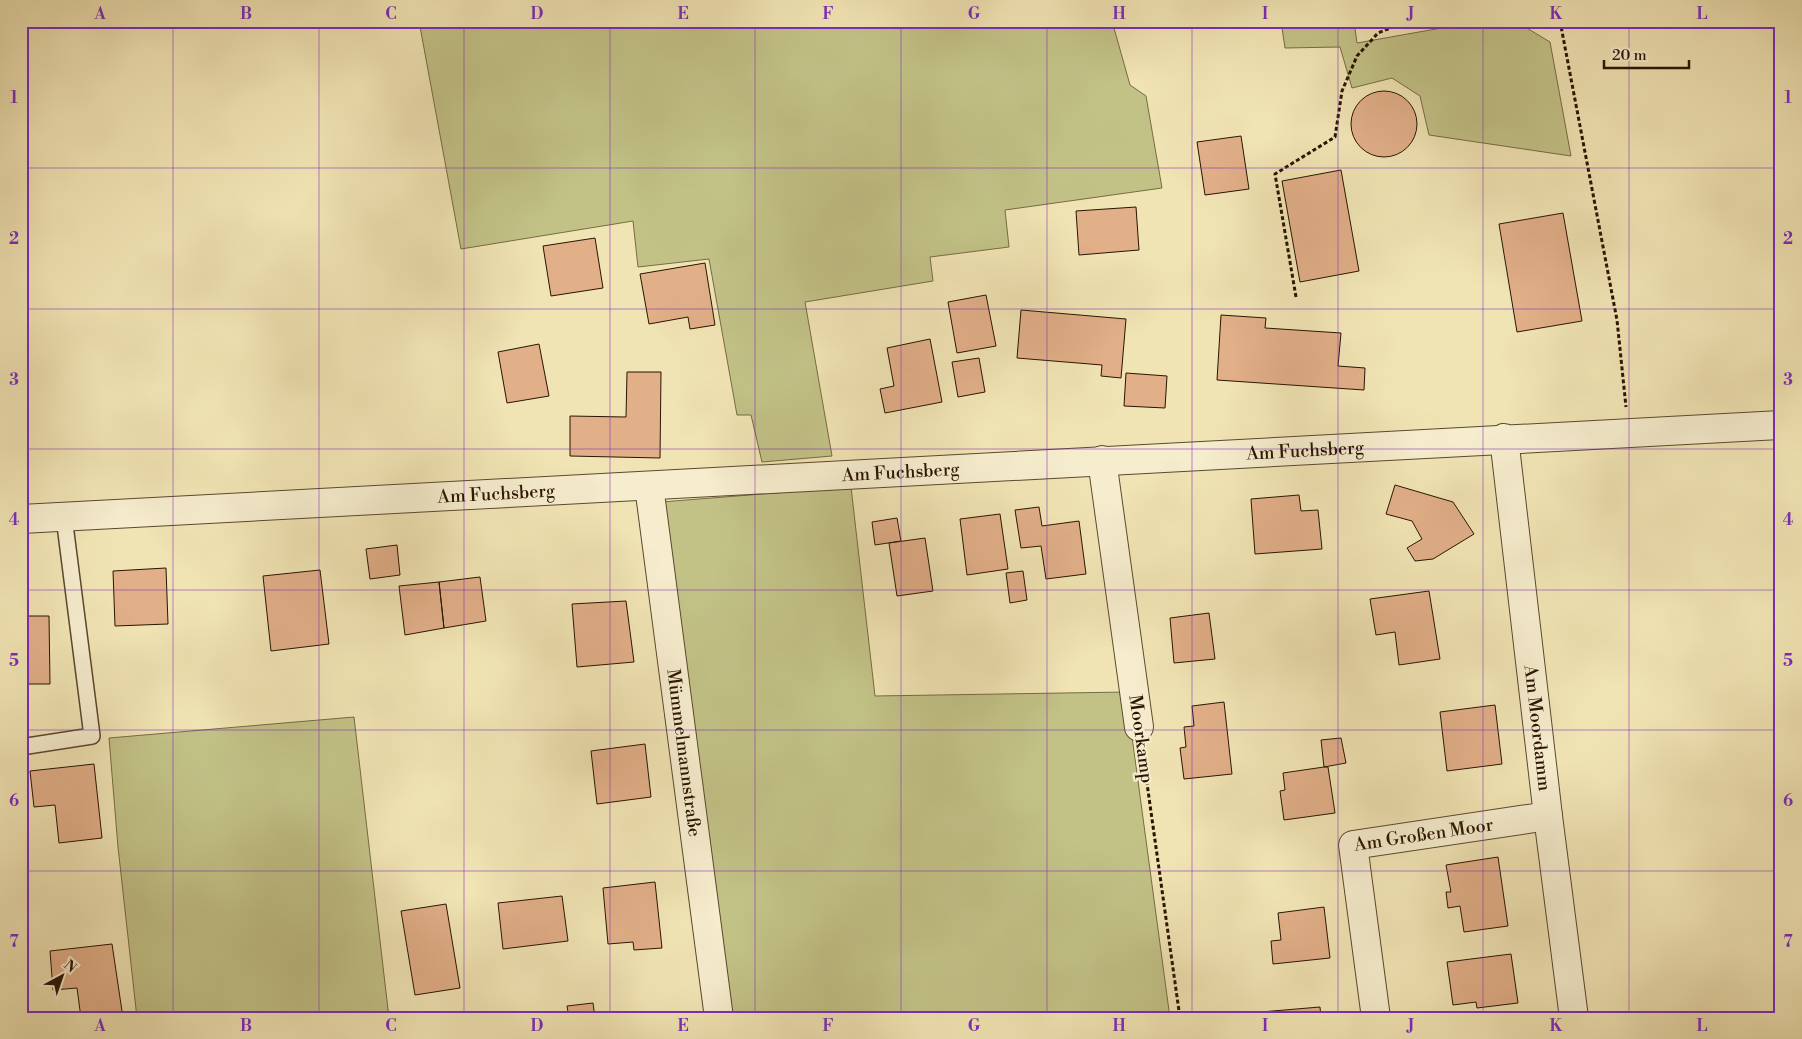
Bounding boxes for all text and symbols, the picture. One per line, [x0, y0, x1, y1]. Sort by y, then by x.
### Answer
text: A [93, 4, 106, 24]
text: B [240, 4, 252, 24]
text: C [385, 4, 397, 24]
text: D [531, 4, 544, 24]
text: E [677, 4, 689, 24]
text: F [822, 4, 834, 24]
text: G [968, 4, 981, 24]
text: H [1112, 4, 1126, 24]
text: I [1262, 4, 1268, 24]
text: J [1406, 4, 1414, 24]
text: K [1550, 4, 1564, 24]
text: L [1697, 4, 1708, 24]
scale bar [1604, 38, 1690, 70]
text: 20 m [1612, 46, 1647, 65]
text: 1 [10, 88, 18, 108]
text: 1 [1784, 88, 1792, 108]
text: 2 [9, 229, 19, 249]
text: 2 [1783, 229, 1793, 249]
text: 3 [9, 370, 19, 390]
text: 3 [1783, 370, 1793, 390]
street label: Am Fuchsberg [1245, 436, 1365, 465]
street label: Am Fuchsberg [840, 457, 961, 487]
street label: Am Fuchsberg [436, 479, 556, 508]
text: 4 [9, 510, 20, 530]
text: 4 [1783, 510, 1794, 530]
text: 5 [9, 651, 19, 671]
text: 5 [1783, 651, 1793, 671]
street label: Am Moordamm [1519, 663, 1557, 792]
street label: Mümmelmannstraße [662, 667, 707, 838]
street label: Moorkamp [1123, 693, 1159, 785]
text: 6 [9, 791, 19, 811]
text: 6 [1783, 791, 1793, 811]
street label: Am Großen Moor [1352, 813, 1495, 856]
text: 7 [9, 932, 19, 952]
text: 7 [1783, 932, 1793, 952]
north arrow [38, 952, 88, 1002]
text: N [60, 956, 80, 977]
text: A [93, 1016, 106, 1036]
text: B [240, 1016, 252, 1036]
text: C [385, 1016, 397, 1036]
text: D [531, 1016, 544, 1036]
text: E [677, 1016, 689, 1036]
text: F [822, 1016, 834, 1036]
text: G [968, 1016, 981, 1036]
text: H [1112, 1016, 1126, 1036]
text: I [1262, 1016, 1268, 1036]
text: J [1406, 1016, 1414, 1036]
text: K [1550, 1016, 1564, 1036]
text: L [1697, 1016, 1708, 1036]

